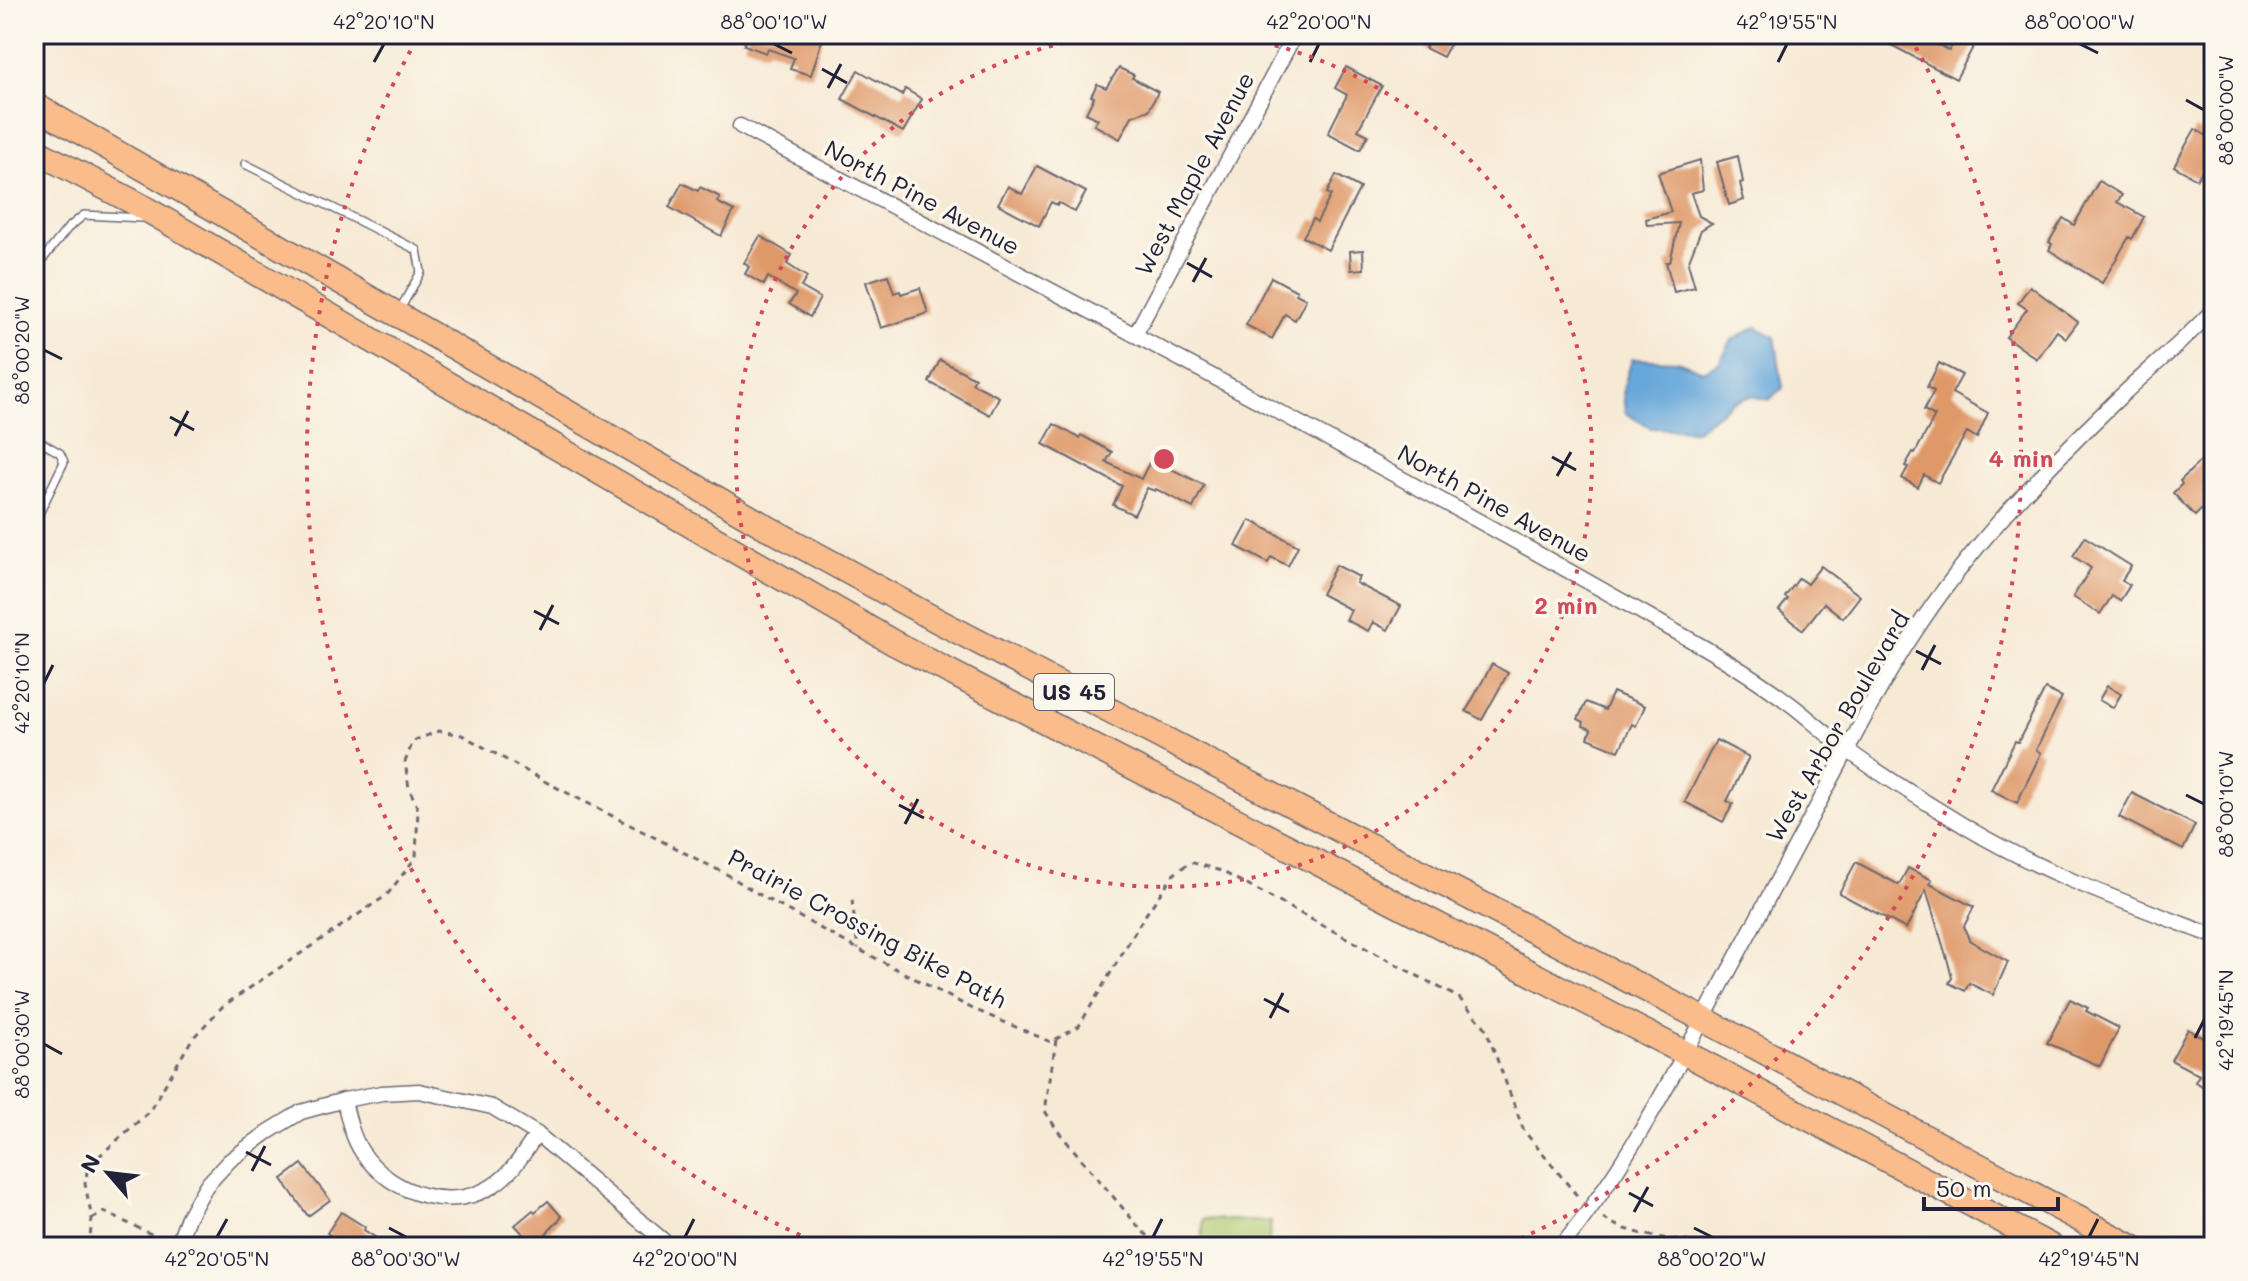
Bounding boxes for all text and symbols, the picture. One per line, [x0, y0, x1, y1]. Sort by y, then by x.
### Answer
text: 42°20'10"N [333, 8, 435, 34]
text: 88°00'10"W [721, 8, 827, 34]
text: 42°20'00"N [1267, 8, 1371, 34]
text: 42°19'55"N [1737, 8, 1837, 34]
text: 88°00'00"W [2025, 8, 2135, 34]
text: 88°00'00"W [2212, 55, 2238, 165]
street label: West Maple Avenue [1127, 66, 1260, 280]
street label: North Pine Avenue [820, 132, 1026, 261]
text: 88°00'20"W [8, 295, 34, 405]
street label: North Pine Avenue [1392, 437, 1597, 569]
text: 4 min [1989, 442, 2053, 473]
centre of rings [1150, 445, 1178, 473]
text: 2 min [1535, 589, 1598, 620]
street label: West Arbor Boulevard [1758, 605, 1916, 847]
text: 42°20'10"N [8, 632, 34, 734]
road number: US 45 [1034, 674, 1114, 710]
text: 88°00'10"W [2212, 751, 2238, 857]
street label: Prairie Crossing Bike Path [723, 841, 1012, 1014]
text: 42°19'45"N [2212, 970, 2238, 1070]
text: 88°00'30"W [8, 989, 34, 1099]
north arrow [68, 1133, 148, 1213]
text: N [73, 1149, 107, 1178]
scale bar [1924, 1161, 2058, 1211]
text: 50 m [1936, 1172, 1992, 1203]
text: 42°20'05"N [165, 1245, 269, 1271]
text: 88°00'30"W [351, 1245, 461, 1271]
text: 42°20'00"N [633, 1245, 737, 1271]
text: 42°19'55"N [1103, 1245, 1203, 1271]
text: 88°00'20"W [1657, 1245, 1767, 1271]
text: 42°19'45"N [2039, 1245, 2139, 1271]

